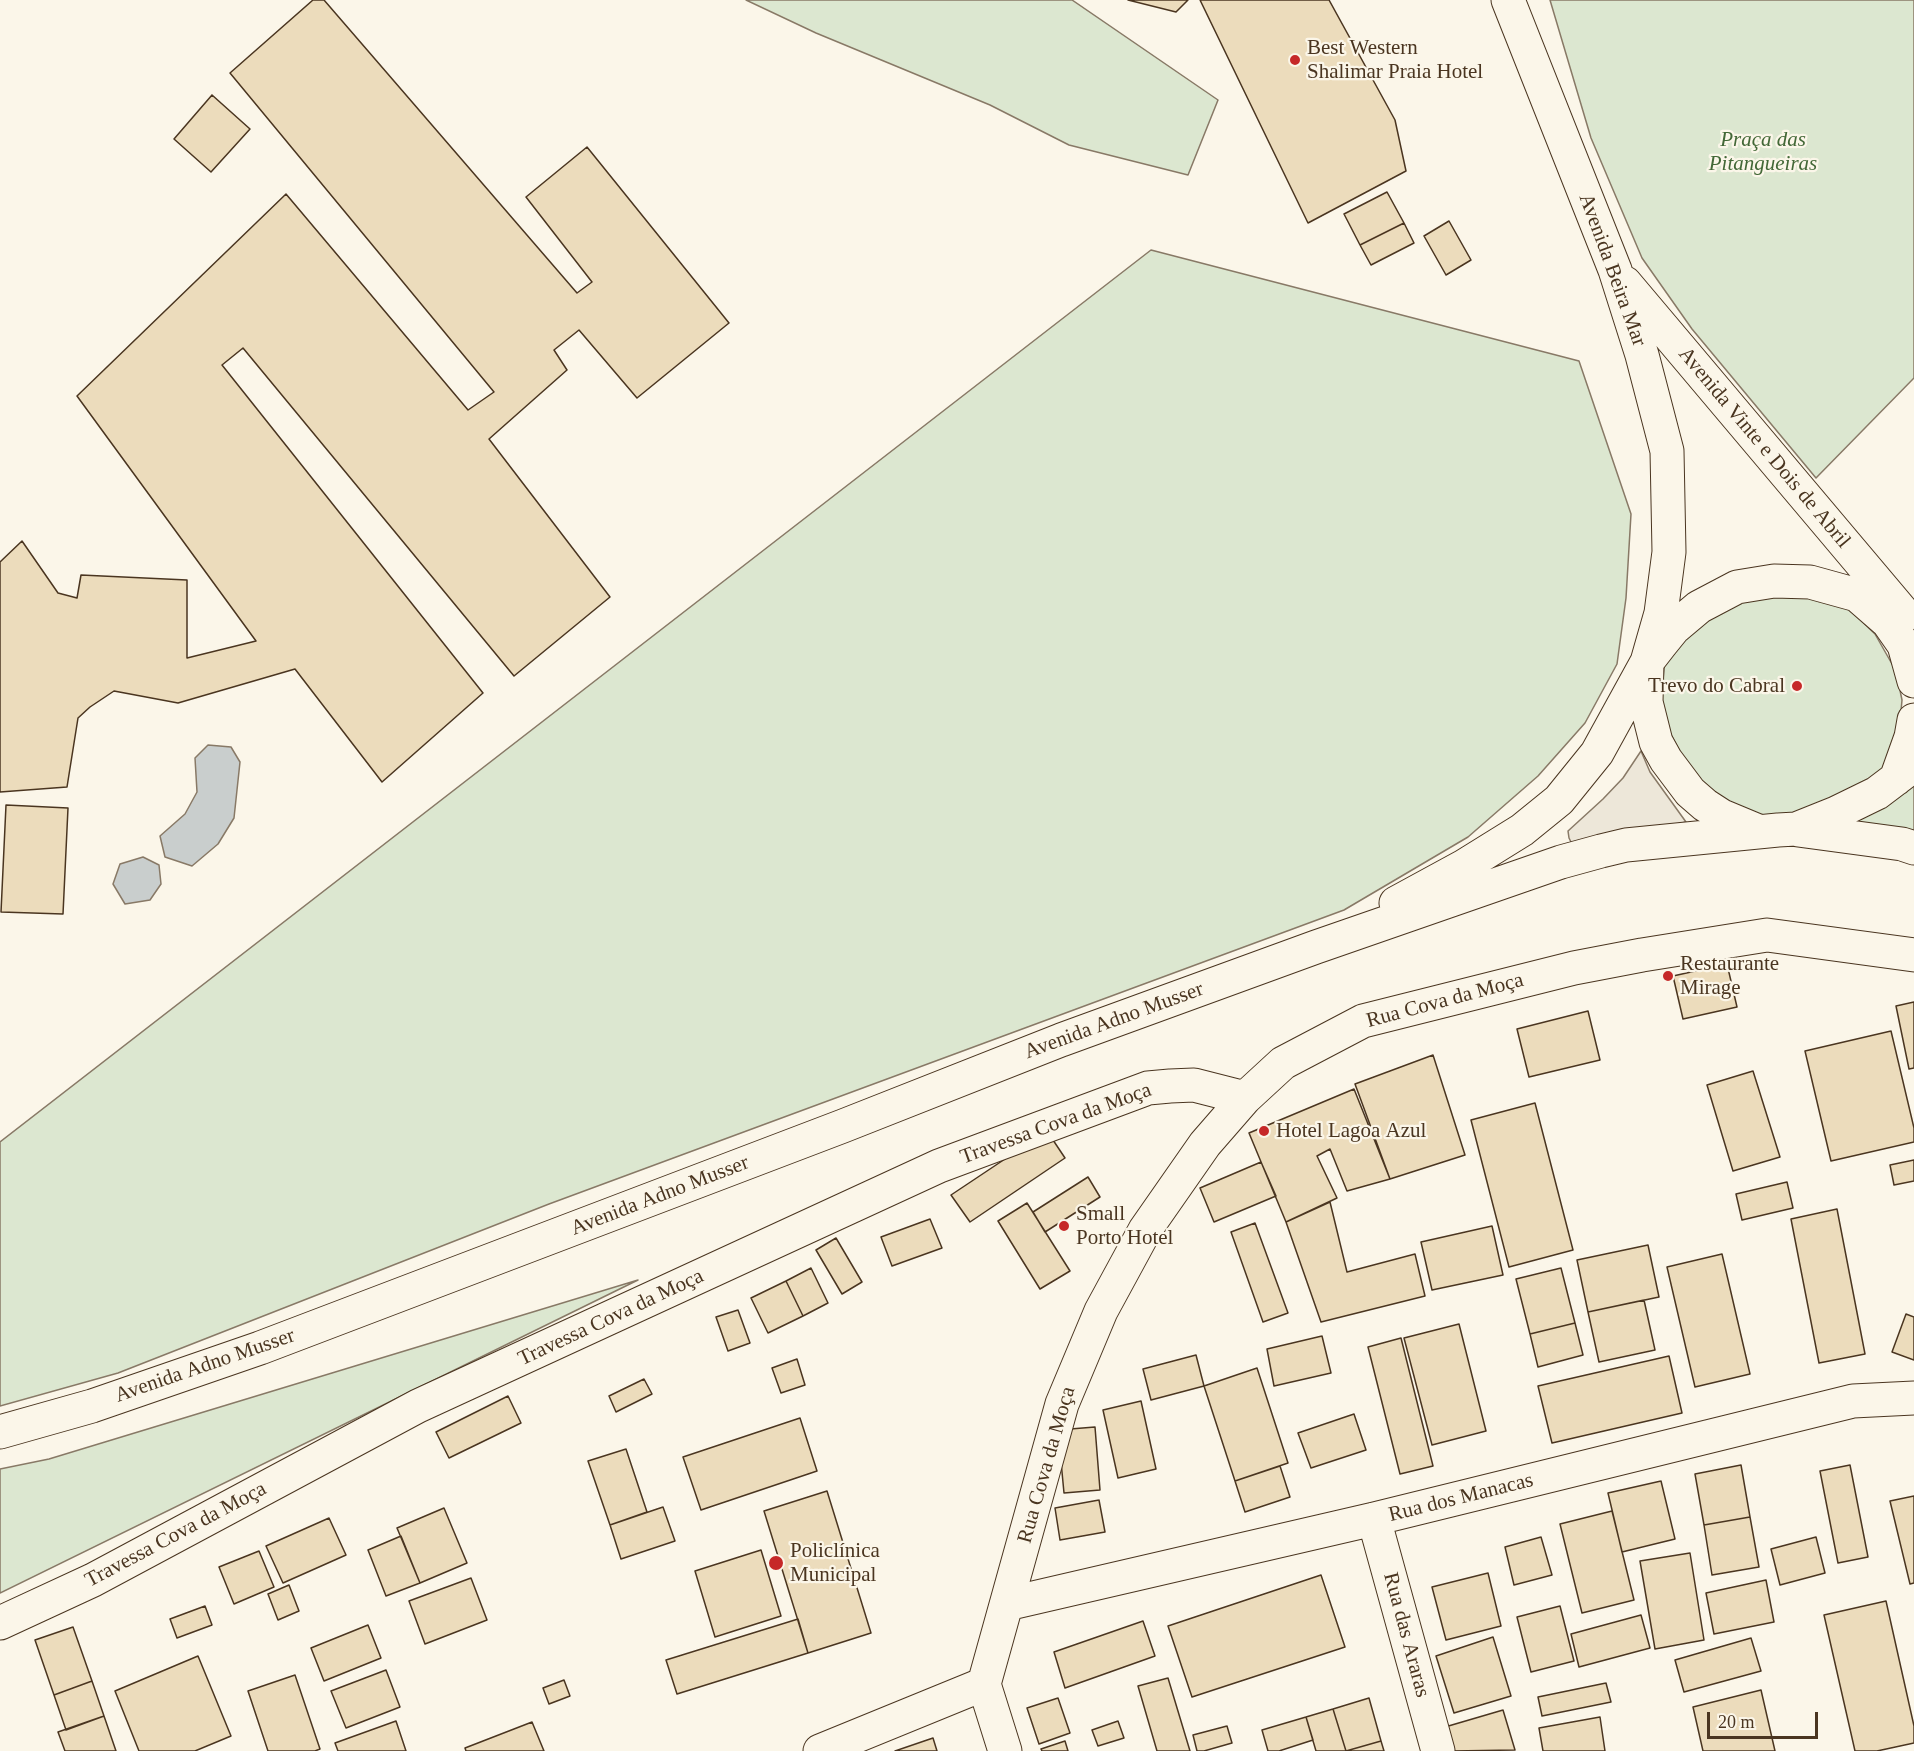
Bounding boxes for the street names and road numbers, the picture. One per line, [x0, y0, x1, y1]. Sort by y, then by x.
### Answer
street label: Avenida Beira Mar [1573, 190, 1651, 350]
street label: Avenida Vinte e Dois de Abril [1673, 342, 1855, 554]
street label: Rua Cova da Moça [1364, 968, 1526, 1034]
street label: Avenida Adno Musser [1021, 977, 1207, 1065]
street label: Travessa Cova da Moça [957, 1078, 1155, 1170]
street label: Avenida Adno Musser [567, 1150, 753, 1242]
street label: Travessa Cova da Moça [514, 1264, 708, 1372]
street label: Avenida Adno Musser [112, 1323, 298, 1409]
street label: Rua Cova da Moça [1013, 1384, 1081, 1546]
street label: Rua dos Manacas [1386, 1468, 1536, 1528]
street label: Travessa Cova da Moça [81, 1477, 271, 1593]
street label: Rua das Araras [1377, 1570, 1435, 1700]

